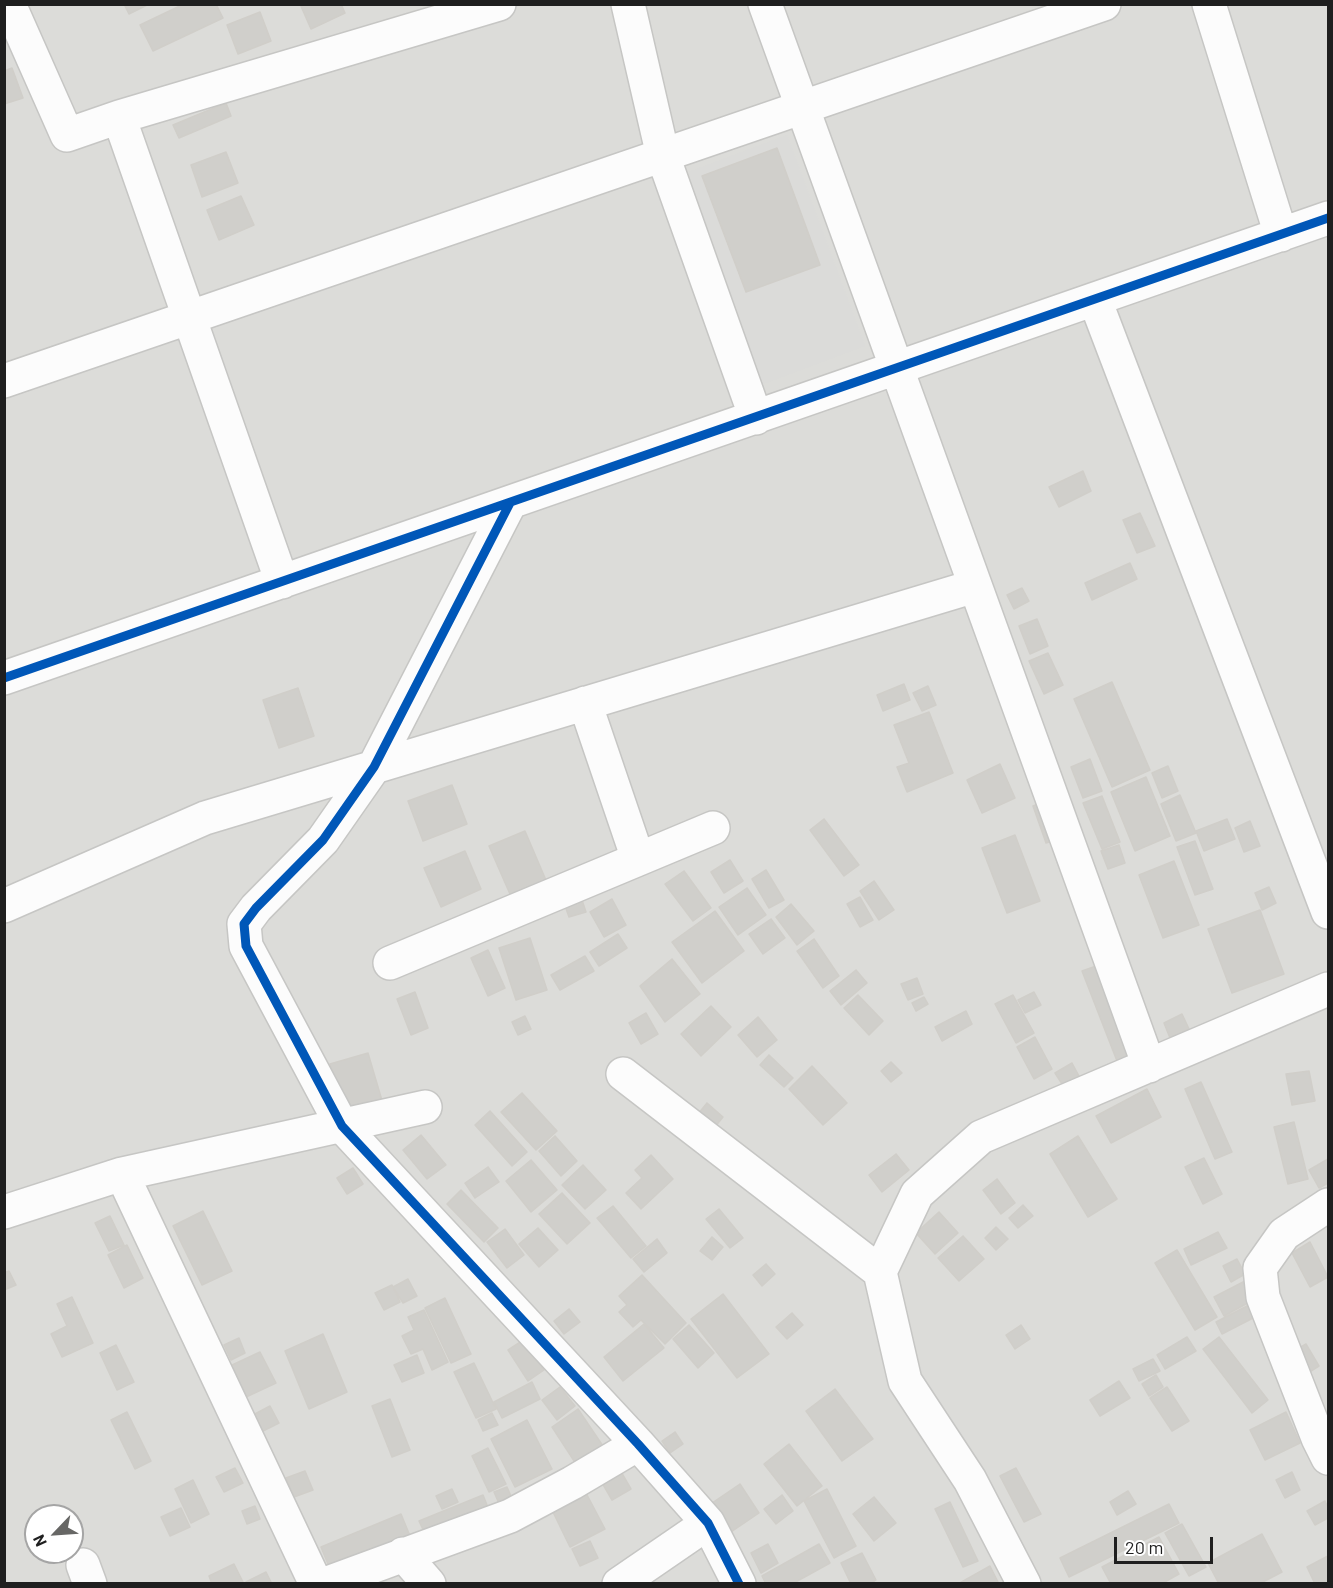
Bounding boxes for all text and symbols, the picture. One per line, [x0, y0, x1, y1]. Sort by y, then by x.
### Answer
north arrow [24, 1504, 84, 1564]
scale bar [1117, 1525, 1216, 1563]
text: N [28, 1532, 50, 1550]
text: 20 m [1125, 1536, 1163, 1558]

